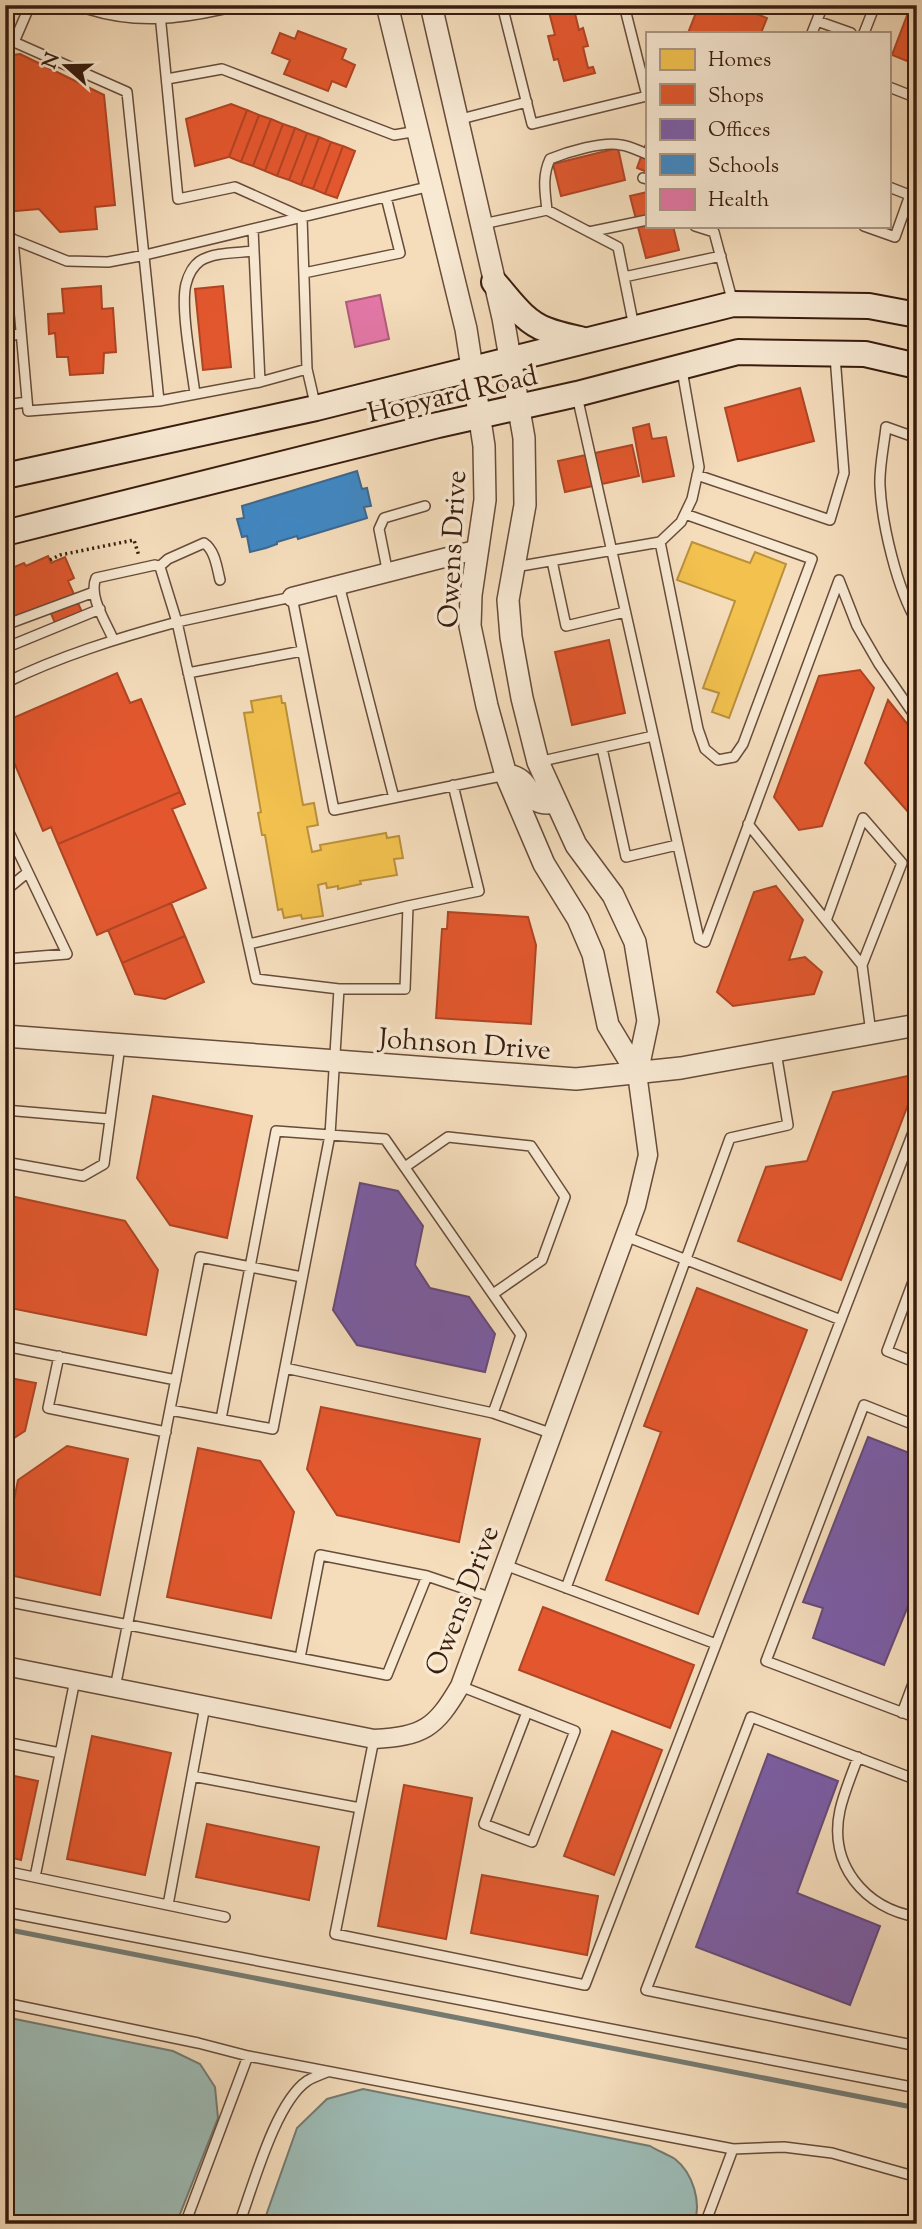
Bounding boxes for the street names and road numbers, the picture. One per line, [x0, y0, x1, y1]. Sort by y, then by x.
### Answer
street label: Hopyard Road [364, 357, 542, 435]
street label: Owens Drive [430, 469, 478, 629]
street label: Johnson Drive [375, 1020, 552, 1072]
street label: Owens Drive [417, 1520, 511, 1682]

